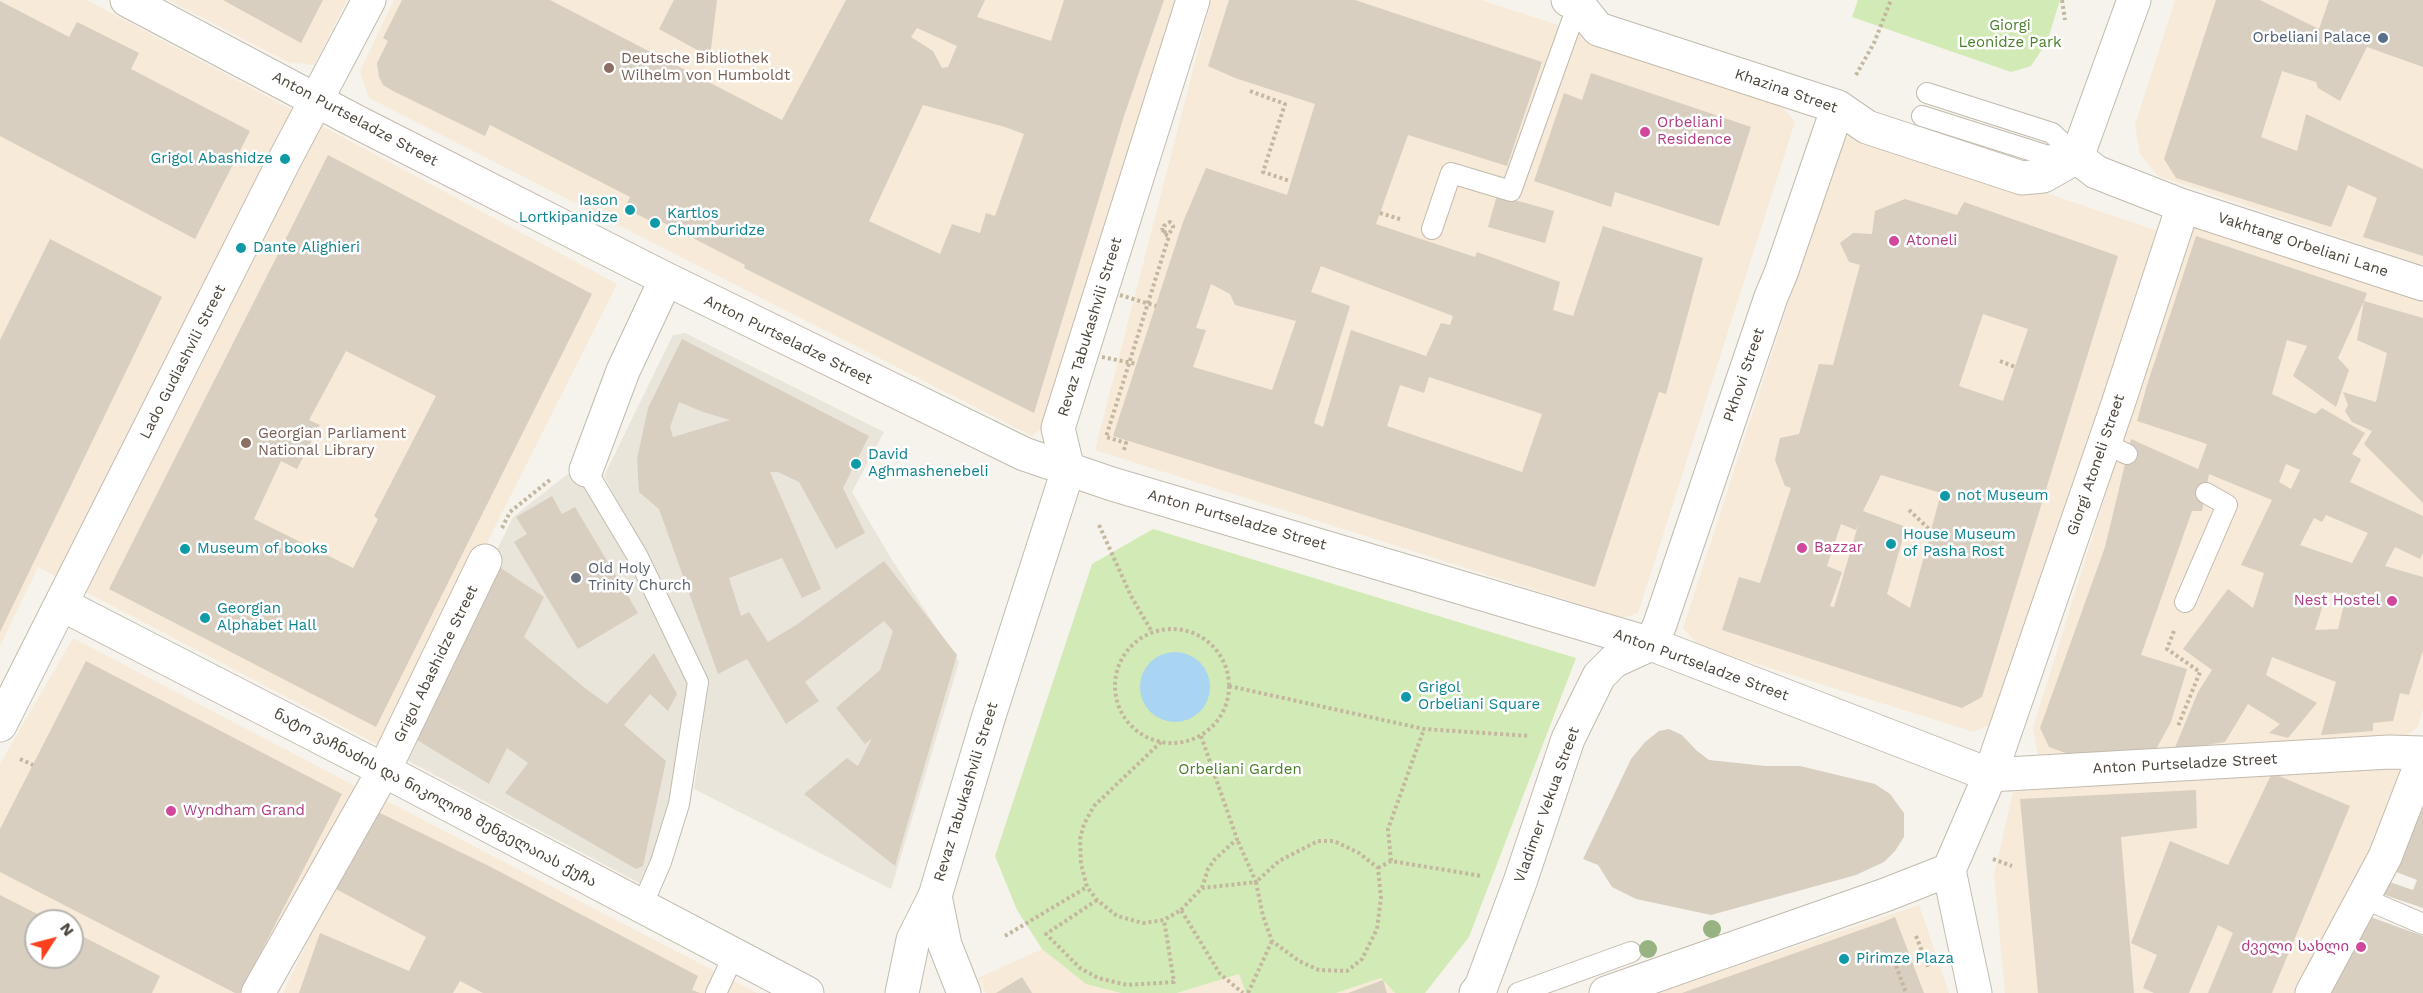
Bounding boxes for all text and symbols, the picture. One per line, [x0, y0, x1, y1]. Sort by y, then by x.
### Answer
park label: Giorgi Leonidze Park [1958, 17, 2062, 52]
place label: Orbeliani Palace [2252, 29, 2371, 47]
marker: Orbeliani Palace [2376, 31, 2390, 45]
place label: Deutsche Bibliothek Wilhelm von Humboldt [621, 50, 790, 85]
marker: Deutsche Bibliothek Wilhelm von Humboldt [602, 61, 616, 75]
street label: Khazina Street [1732, 65, 1840, 117]
street label: Anton Purtseladze Street [269, 68, 441, 170]
place label: Orbeliani Residence [1657, 114, 1732, 149]
marker: Orbeliani Residence [1638, 125, 1652, 139]
place label: Grigol Abashidze [150, 150, 273, 168]
marker: Grigol Abashidze [278, 152, 292, 166]
place label: Iason Lortkipanidze [519, 192, 618, 227]
marker: Iason Lortkipanidze [623, 203, 637, 217]
place label: Kartlos Chumburidze [667, 205, 765, 240]
street label: Vakhtang Orbeliani Lane [2215, 209, 2391, 281]
marker: Kartlos Chumburidze [648, 216, 662, 230]
place label: Atoneli [1906, 232, 1957, 250]
marker: Atoneli [1887, 234, 1901, 248]
street label: Revaz Tabukashvili Street [1054, 235, 1126, 419]
place label: Dante Alighieri [253, 239, 360, 257]
marker: Dante Alighieri [234, 241, 248, 255]
street label: Lado Gudiashvili Street [136, 282, 230, 442]
street label: Anton Purtseladze Street [701, 291, 875, 389]
street label: Pkhovi Street [1720, 326, 1768, 424]
street label: Giorgi Atoneli Street [2063, 392, 2129, 538]
place label: Georgian Parliament National Library [258, 425, 406, 460]
marker: Georgian Parliament National Library [239, 436, 253, 450]
place label: David Aghmashenebeli [868, 446, 988, 481]
marker: David Aghmashenebeli [849, 457, 863, 471]
street label: Anton Purtseladze Street [1146, 486, 1328, 554]
place label: not Museum [1957, 487, 2049, 505]
marker: not Museum [1938, 489, 1952, 503]
place label: House Museum of Pasha Rost [1903, 526, 2016, 561]
marker: House Museum of Pasha Rost [1884, 537, 1898, 551]
place label: Bazzar [1814, 539, 1863, 557]
place label: Museum of books [197, 540, 328, 558]
marker: Bazzar [1795, 541, 1809, 555]
marker: Museum of books [178, 542, 192, 556]
place label: Old Holy Trinity Church [588, 560, 691, 595]
marker: Old Holy Trinity Church [569, 571, 583, 585]
street label: Grigol Abashidze Street [390, 582, 482, 746]
place label: Nest Hostel [2294, 592, 2380, 610]
marker: Nest Hostel [2385, 594, 2399, 608]
place label: Georgian Alphabet Hall [217, 600, 316, 635]
marker: Georgian Alphabet Hall [198, 611, 212, 625]
street label: Anton Purtseladze Street [1611, 625, 1791, 705]
place label: Grigol Orbeliani Square [1418, 679, 1540, 714]
marker: Grigol Orbeliani Square [1399, 690, 1413, 704]
street label: Revaz Tabukashvili Street [930, 700, 1002, 884]
street label: ნატო ვაჩნაძის და ნიკოლოზ შენგელაიას ქუჩა [271, 705, 599, 891]
street label: Vladimer Vekua Street [1510, 725, 1584, 885]
street label: Anton Purtseladze Street [2092, 750, 2278, 778]
park label: Orbeliani Garden [1178, 761, 1302, 779]
place label: Wyndham Grand [183, 802, 305, 820]
marker: Wyndham Grand [164, 804, 178, 818]
north arrow [24, 909, 84, 969]
text: N [56, 919, 79, 940]
place label: ძველი სახლი [2241, 938, 2349, 956]
marker: ძველი სახლი [2354, 940, 2368, 954]
place label: Pirimze Plaza [1856, 950, 1954, 968]
marker: Pirimze Plaza [1837, 952, 1851, 966]

